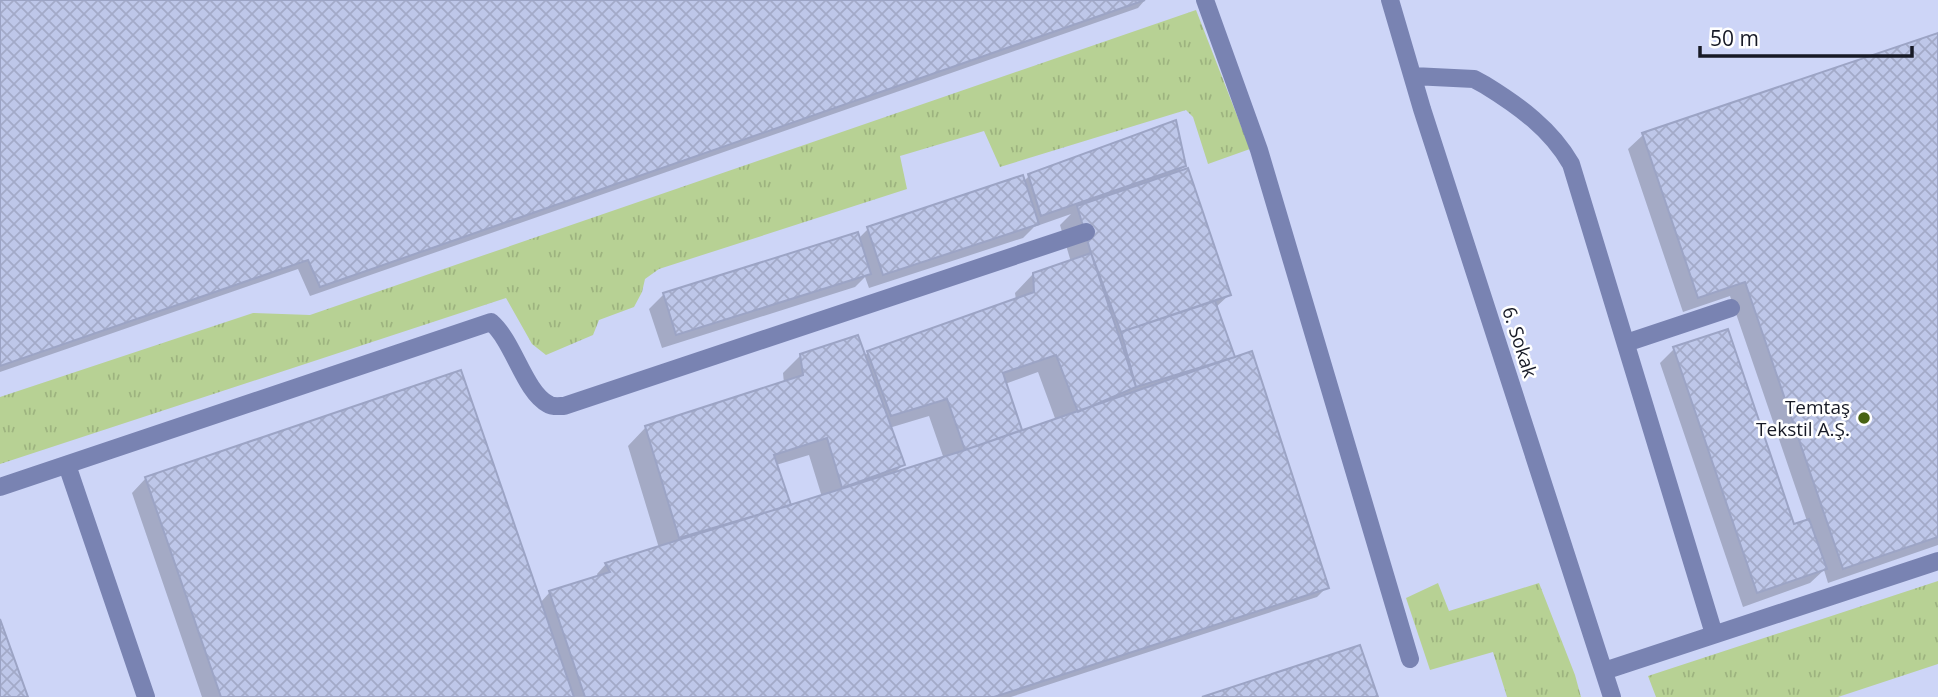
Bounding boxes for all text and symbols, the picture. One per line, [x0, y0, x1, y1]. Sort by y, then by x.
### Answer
scale bar [1700, 14, 1912, 58]
text: 50 m [1710, 24, 1759, 52]
street label: 6. Sokak [1496, 303, 1544, 381]
place label: Temtaş Tekstil A.Ş. [1756, 394, 1850, 442]
marker: Temtaş Tekstil A.Ş. [1856, 410, 1872, 426]

